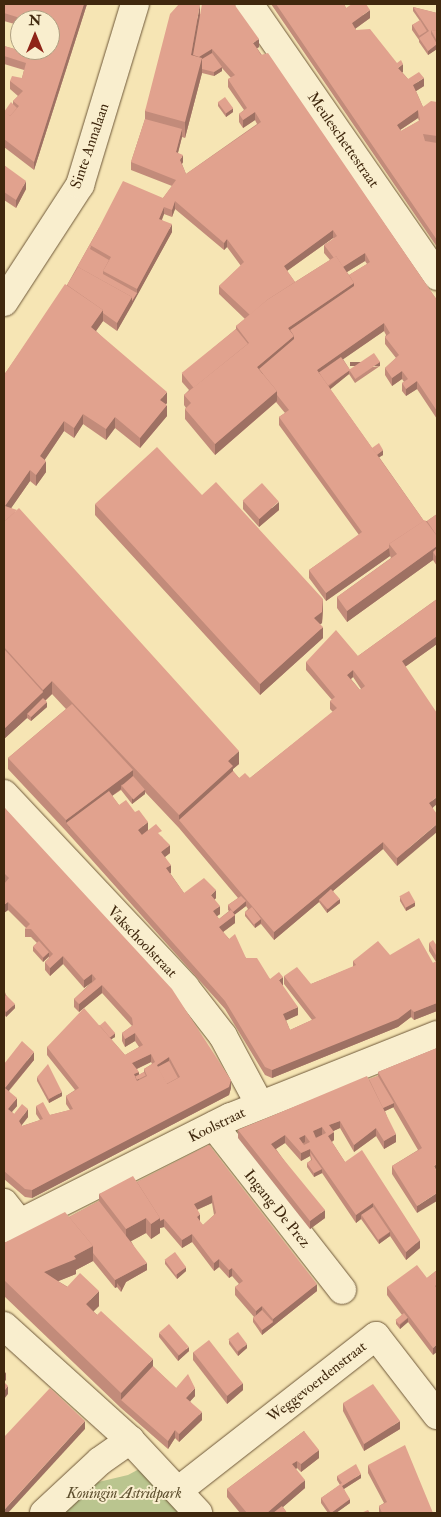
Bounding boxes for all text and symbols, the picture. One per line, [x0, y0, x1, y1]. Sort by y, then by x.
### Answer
north arrow [10, 10, 60, 60]
text: N [29, 12, 41, 29]
street label: Meuleschettestraat [303, 89, 383, 191]
street label: Sinte Annalaan [67, 101, 113, 191]
street label: Vakschoolstraat [103, 902, 181, 982]
street label: Koolstraat [186, 1103, 248, 1147]
street label: Ingang De Prez [240, 1166, 314, 1252]
street label: Weggevoerdenstraat [264, 1338, 370, 1426]
park label: Koningin Astridpark [66, 1485, 182, 1503]

